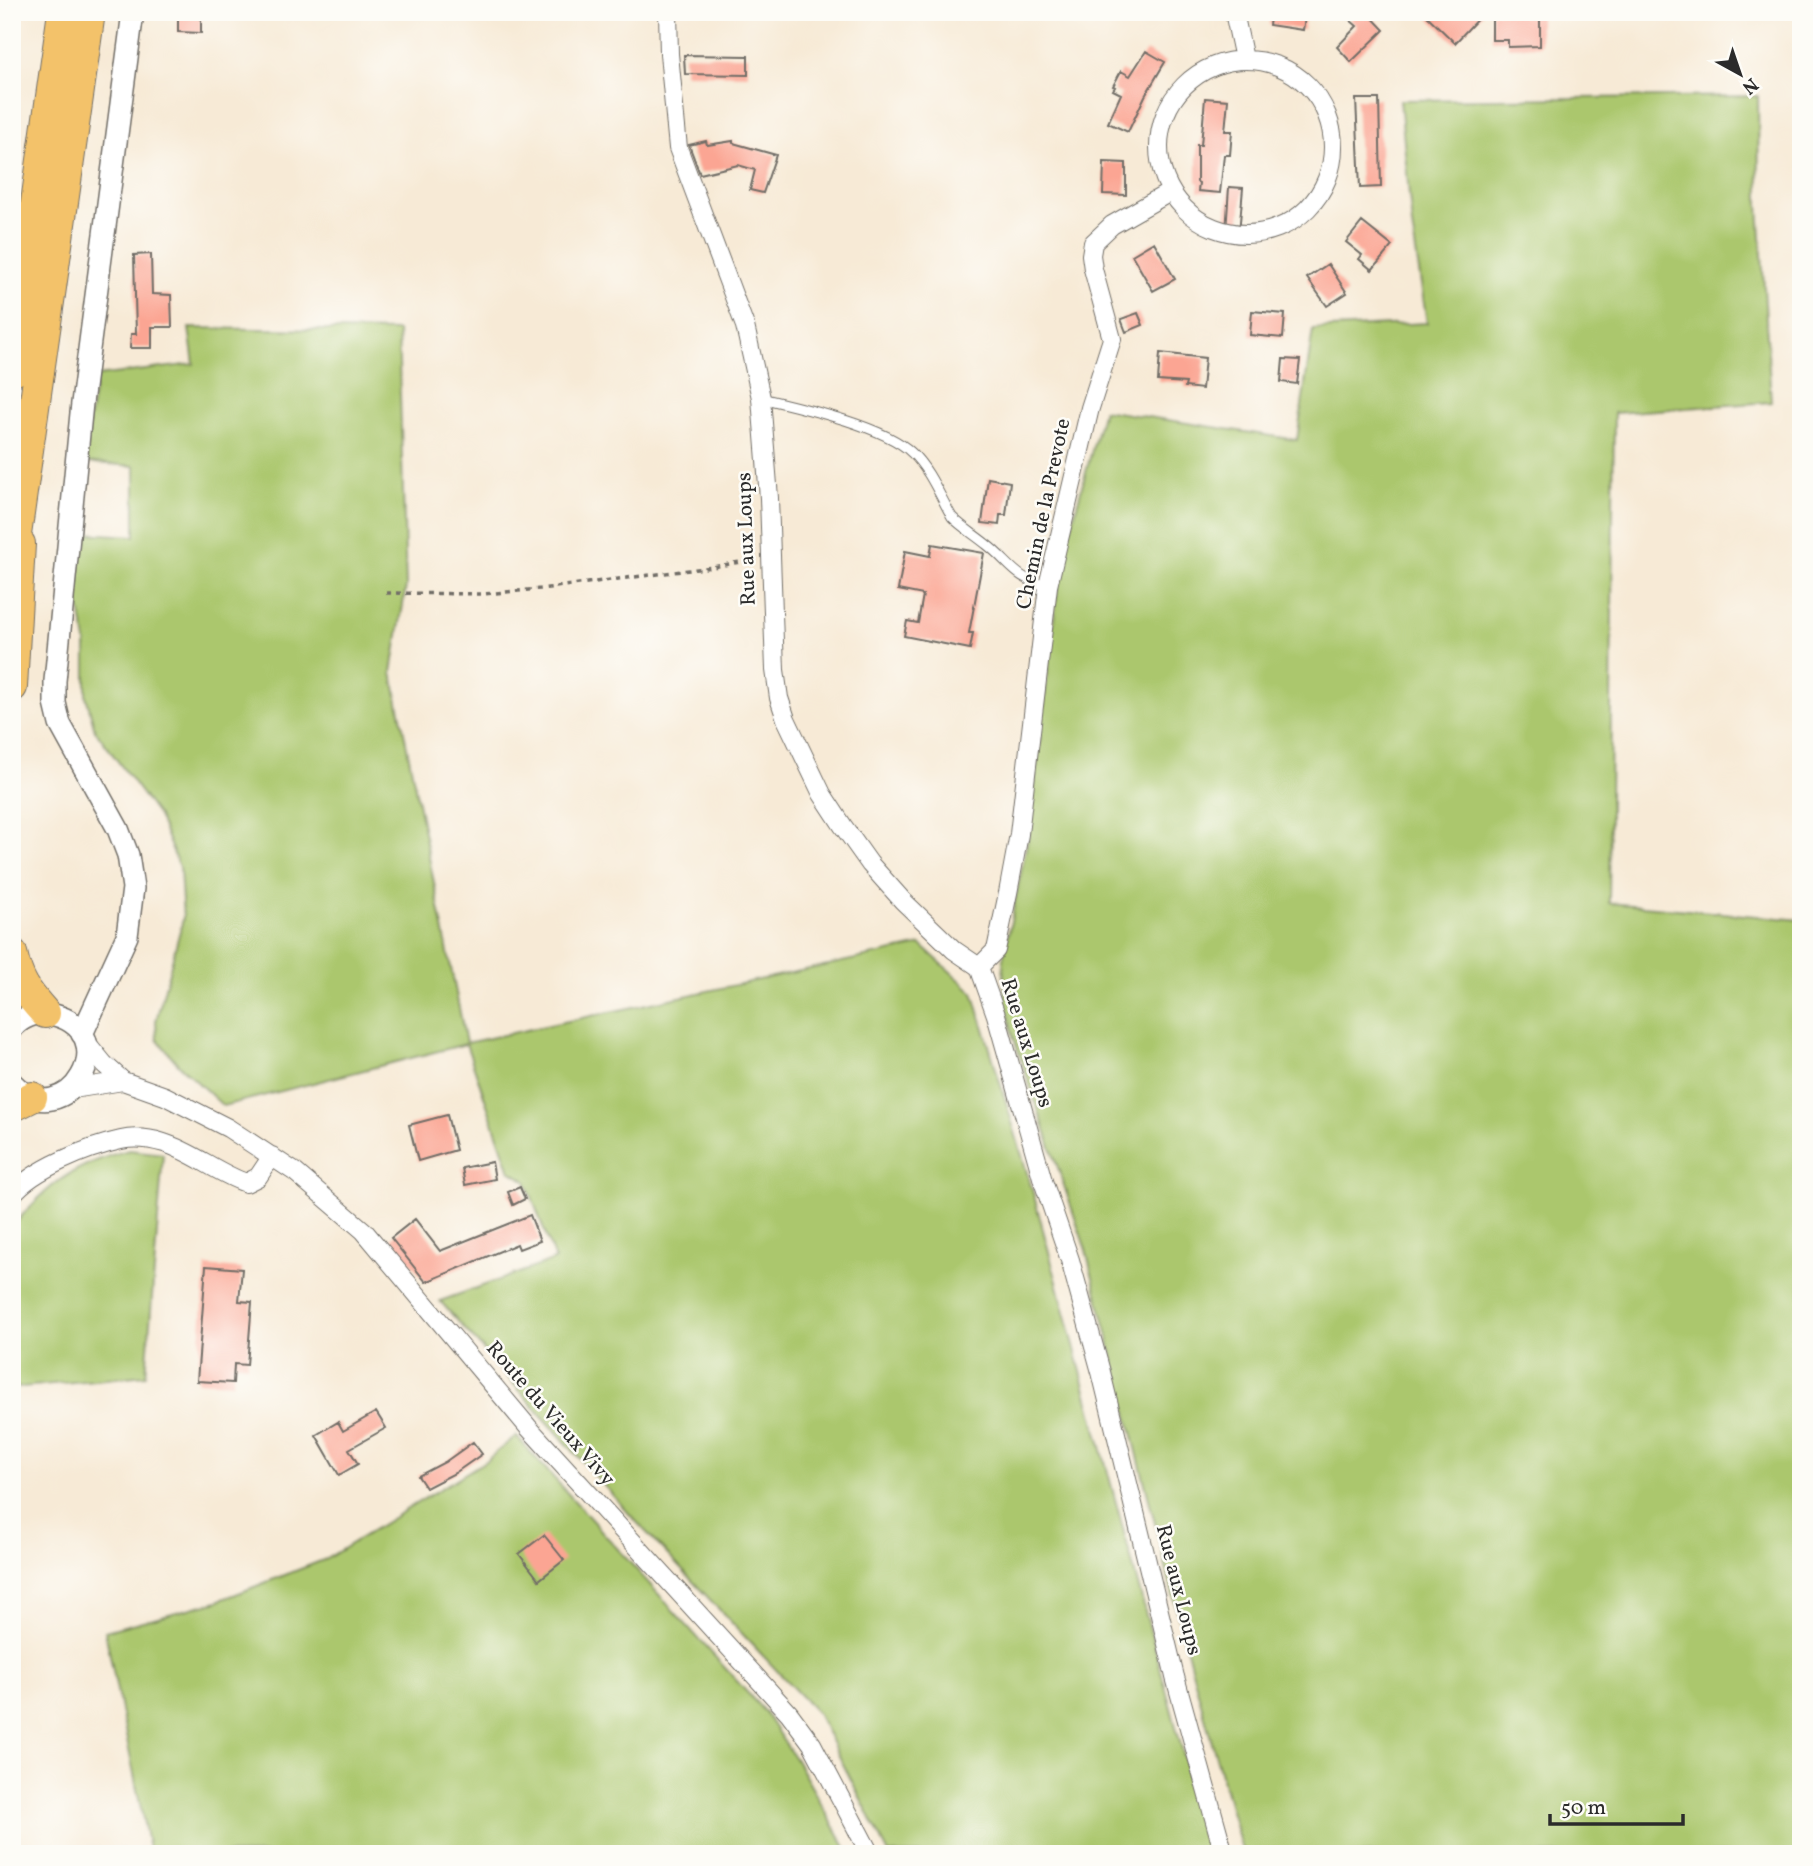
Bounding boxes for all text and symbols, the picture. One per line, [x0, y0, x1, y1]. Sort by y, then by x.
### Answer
north arrow [1704, 38, 1774, 108]
text: N [1736, 71, 1763, 100]
street label: Chemin de la Prevote [1010, 416, 1078, 612]
street label: Rue aux Loups [730, 472, 764, 606]
street label: Rue aux Loups [993, 975, 1059, 1111]
street label: Route du Vieux Vivy [479, 1335, 622, 1493]
street label: Rue aux Loups [1148, 1522, 1208, 1658]
scale bar [1550, 1782, 1684, 1826]
text: 50 m [1561, 1794, 1606, 1823]

